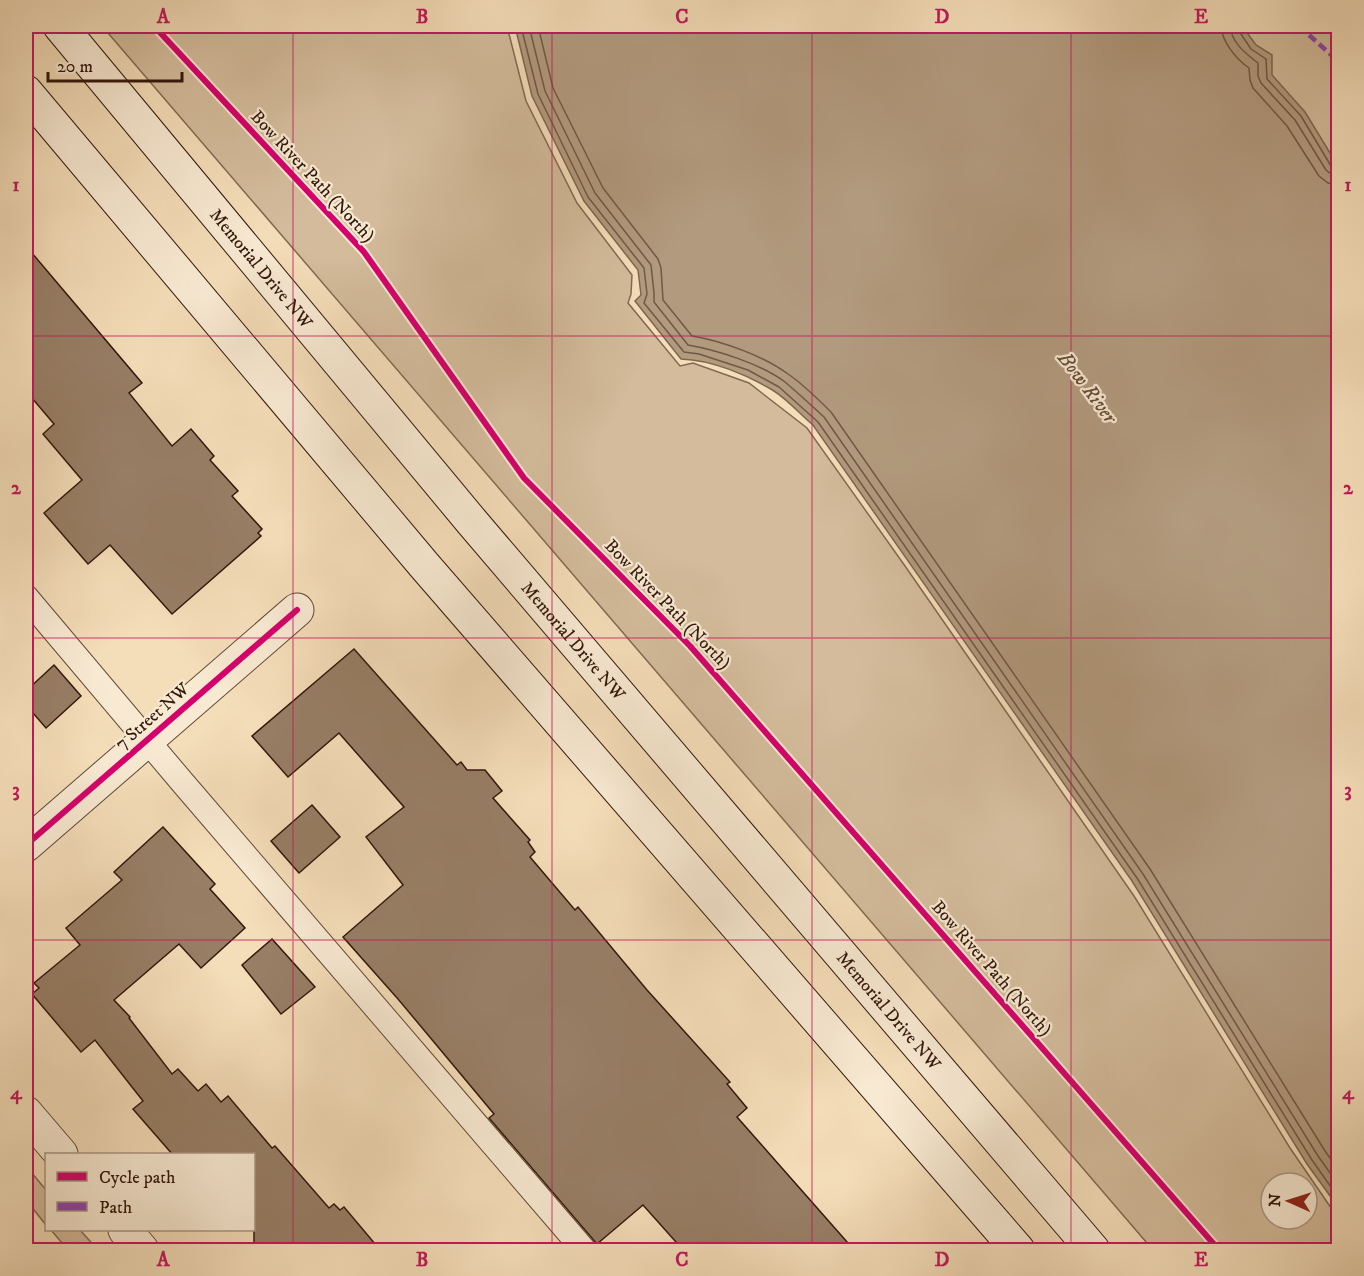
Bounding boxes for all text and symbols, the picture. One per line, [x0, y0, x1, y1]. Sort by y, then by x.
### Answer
text: A [156, 5, 171, 30]
text: B [416, 5, 428, 30]
text: C [675, 5, 689, 30]
text: D [935, 5, 950, 30]
text: E [1194, 5, 1208, 30]
scale bar [48, 45, 182, 83]
text: 20 m [57, 56, 93, 78]
street label: Bow River Path (North) [245, 106, 379, 247]
text: 1 [12, 173, 20, 198]
text: 1 [1344, 173, 1352, 198]
street label: Memorial Drive NW [204, 204, 317, 334]
water label: Bow River [1051, 346, 1123, 430]
text: 2 [11, 476, 22, 501]
text: 2 [1343, 476, 1354, 501]
street label: Bow River Path (North) [600, 535, 735, 674]
street label: Memorial Drive NW [516, 578, 630, 706]
street label: 7 Street NW [111, 678, 195, 755]
text: 3 [12, 778, 20, 803]
text: 3 [1344, 778, 1352, 803]
street label: Bow River Path (North) [926, 896, 1056, 1041]
street label: Memorial Drive NW [831, 947, 945, 1076]
text: 4 [10, 1081, 23, 1106]
text: 4 [1342, 1081, 1355, 1106]
legend [45, 1153, 255, 1231]
text: Cycle path [99, 1167, 176, 1189]
north arrow [1259, 1171, 1319, 1231]
text: N [1265, 1193, 1285, 1207]
text: Path [99, 1197, 133, 1219]
text: A [156, 1248, 171, 1273]
text: B [416, 1248, 428, 1273]
text: C [675, 1248, 689, 1273]
text: D [935, 1248, 950, 1273]
text: E [1194, 1248, 1208, 1273]

